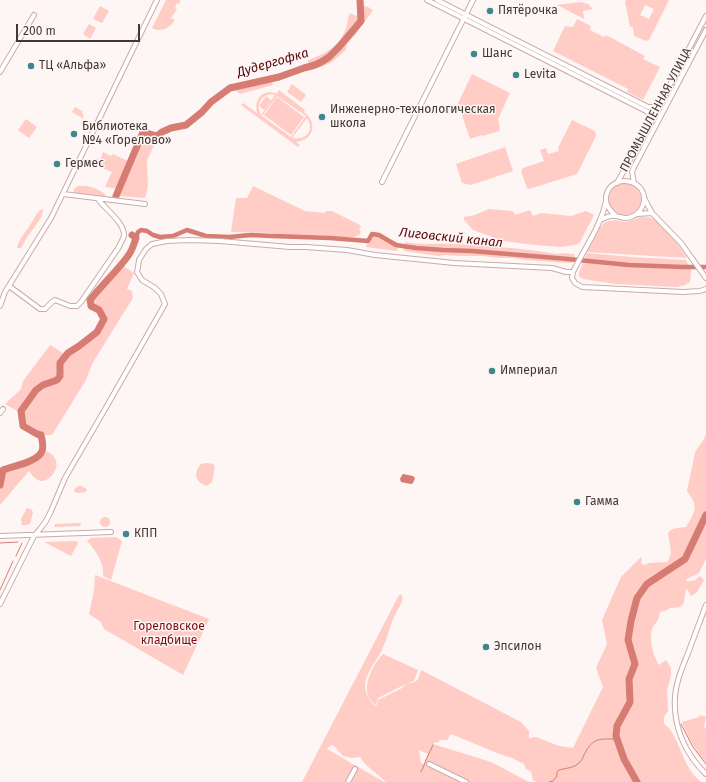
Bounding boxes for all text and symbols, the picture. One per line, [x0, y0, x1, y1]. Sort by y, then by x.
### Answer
place label: Пятёрочка [498, 4, 558, 18]
marker: Пятёрочка [485, 6, 495, 16]
scale bar [18, 16, 142, 42]
text: 200 m [23, 24, 56, 38]
water label: Дудергофка [235, 45, 311, 81]
street label: ПРОМЫШЛЕННАЯ УЛИЦА [617, 45, 695, 175]
place label: Шанс [482, 47, 512, 61]
marker: Шанс [469, 49, 479, 59]
place label: ТЦ «Альфа» [39, 59, 106, 73]
marker: ТЦ «Альфа» [26, 61, 36, 71]
place label: Levita [524, 68, 556, 82]
marker: Levita [511, 70, 521, 80]
place label: Инженерно-технологическая школа [330, 103, 496, 131]
marker: Инженерно-технологическая школа [317, 112, 327, 122]
place label: Библиотека №4 «Горелово» [82, 120, 172, 148]
marker: Библиотека №4 «Горелово» [69, 129, 79, 139]
place label: Гермес [65, 157, 104, 171]
marker: Гермес [52, 159, 62, 169]
water label: Лиговский канал [398, 225, 504, 251]
place label: Империал [500, 364, 558, 378]
marker: Империал [487, 366, 497, 376]
place label: Гамма [585, 495, 619, 509]
marker: Гамма [572, 497, 582, 507]
place label: КПП [134, 527, 157, 541]
marker: КПП [121, 529, 131, 539]
park label: Гореловское кладбище [133, 620, 205, 648]
place label: Эпсилон [494, 640, 541, 654]
marker: Эпсилон [481, 642, 491, 652]

